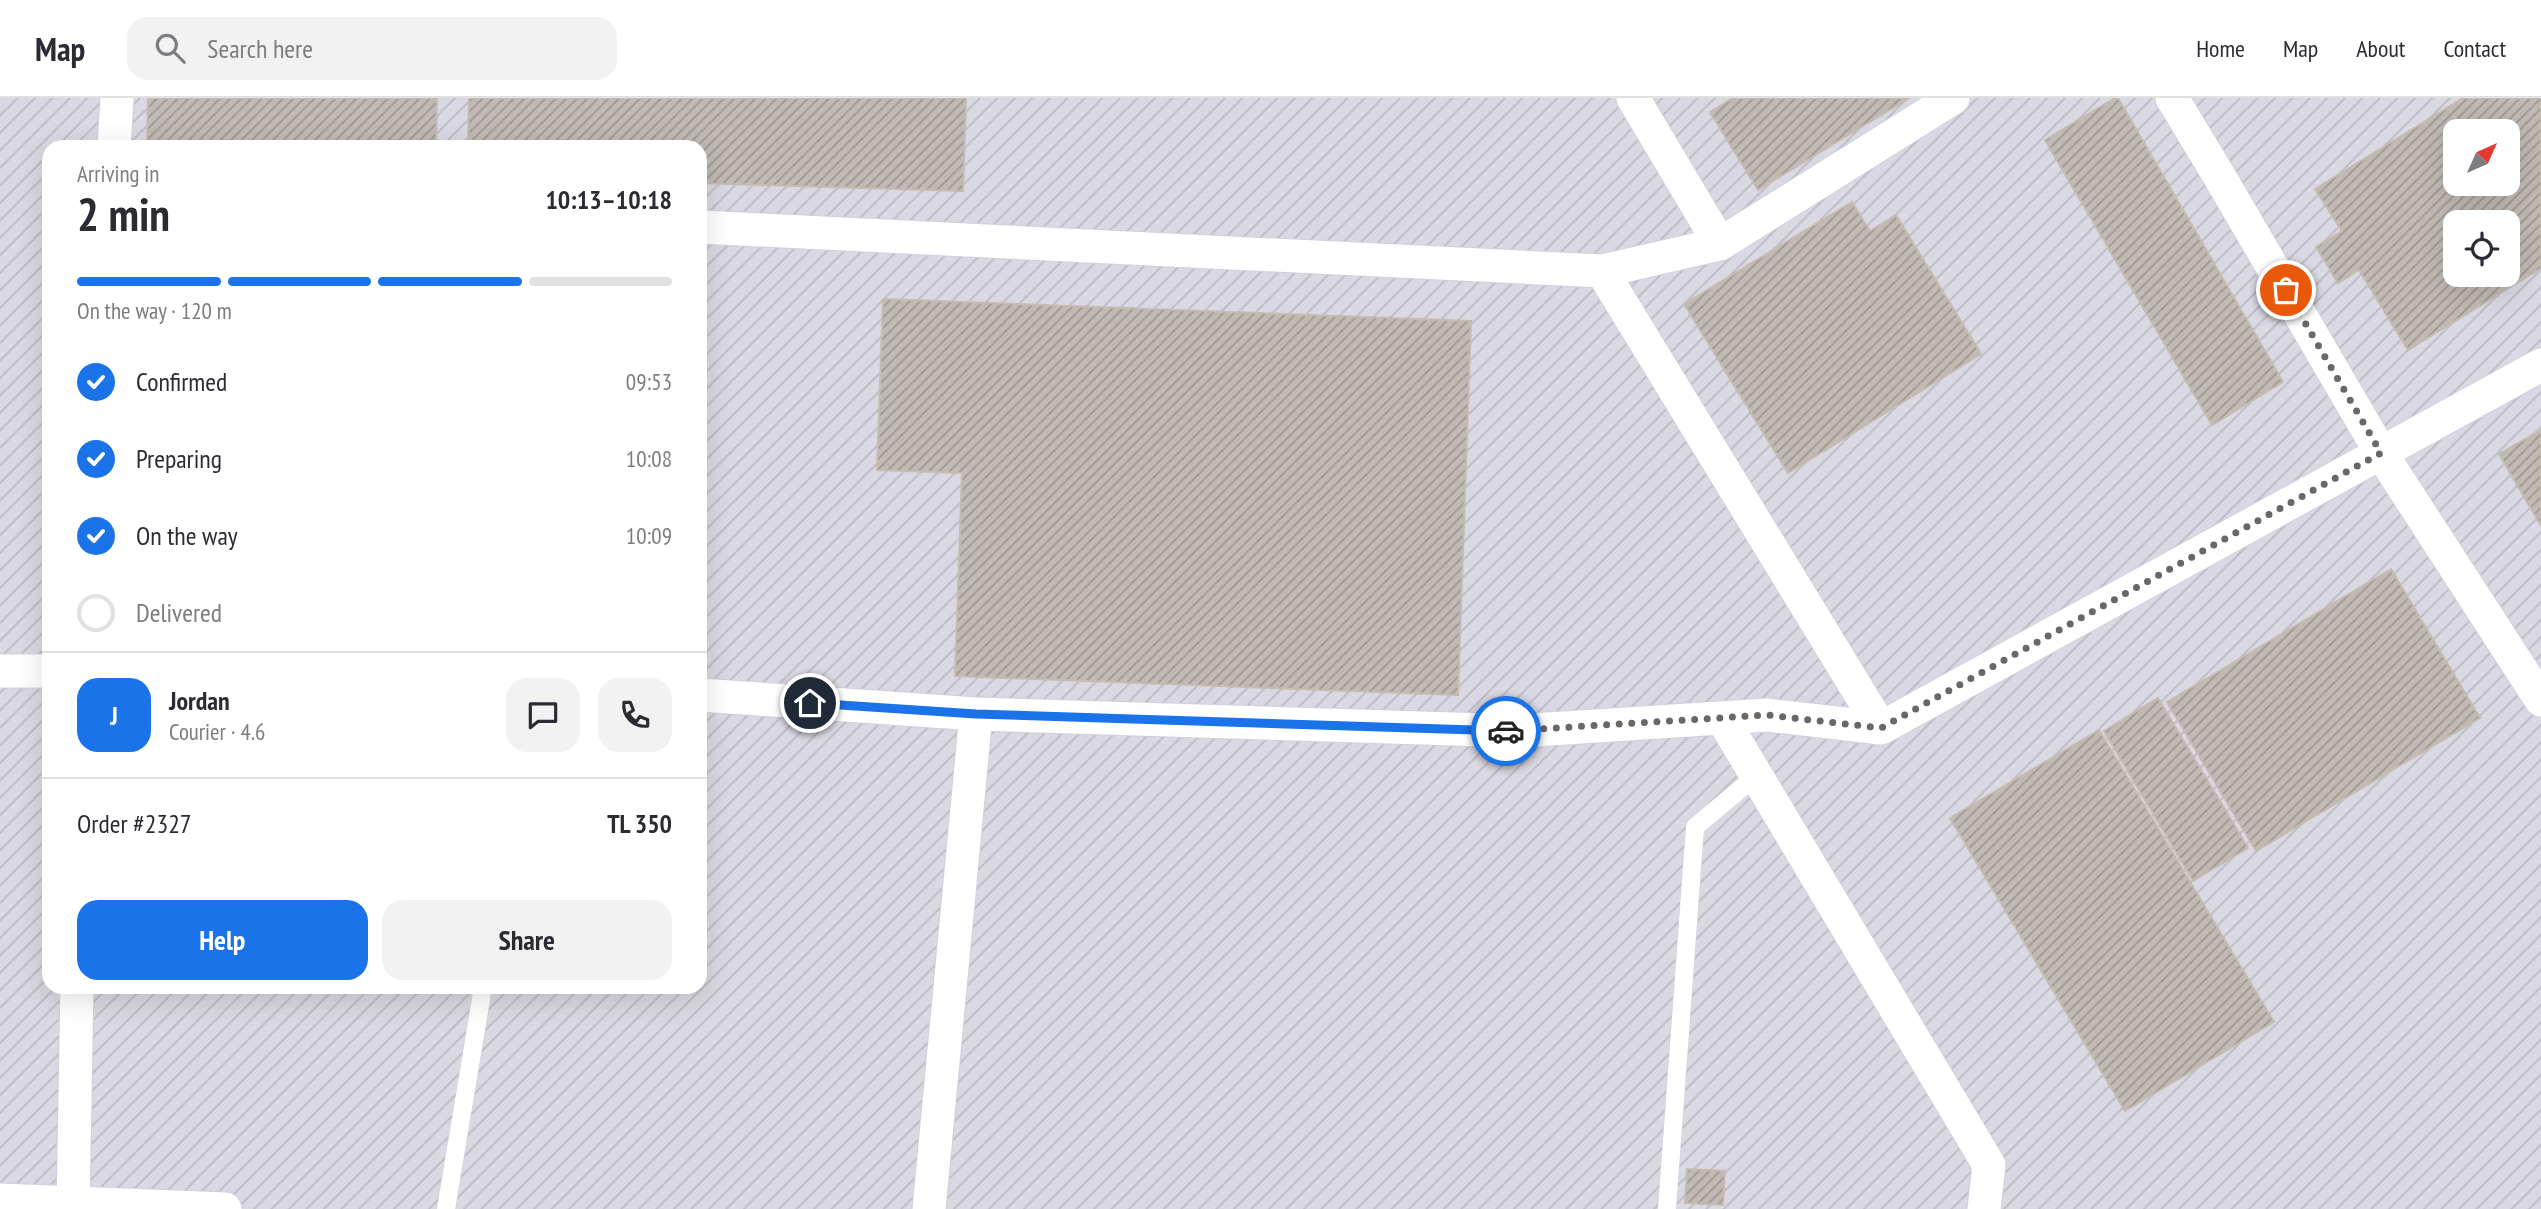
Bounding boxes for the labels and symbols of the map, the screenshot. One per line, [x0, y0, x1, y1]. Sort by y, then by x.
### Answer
north arrow [2443, 119, 2520, 196]
pin [2256, 260, 2316, 320]
pin [780, 673, 840, 733]
courier [1471, 696, 1541, 766]

